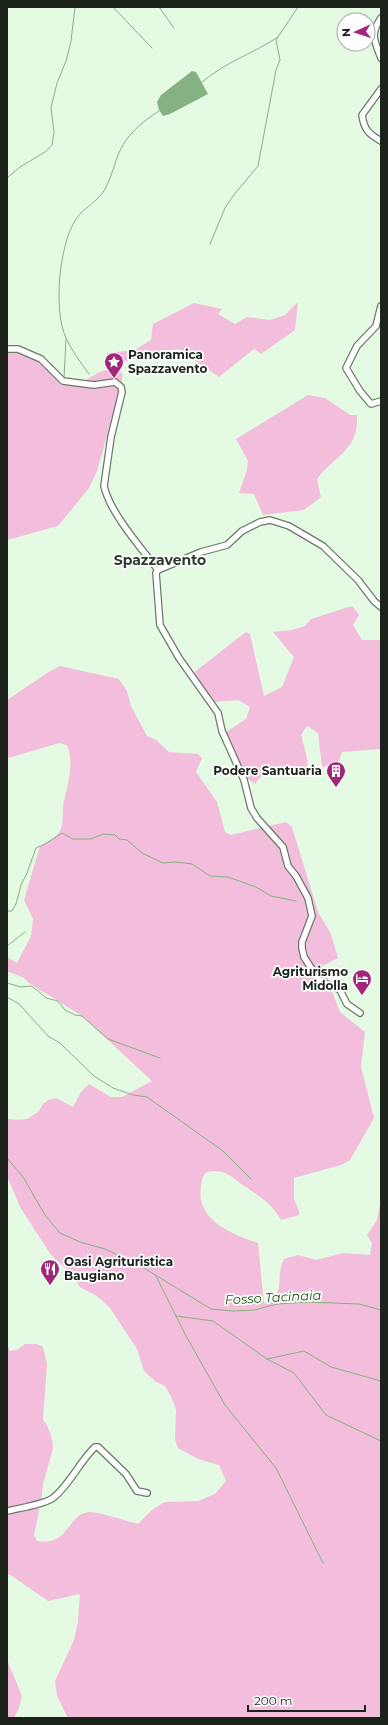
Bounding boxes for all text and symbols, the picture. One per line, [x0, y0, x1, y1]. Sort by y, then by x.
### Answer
north arrow [336, 12, 376, 52]
text: N [339, 28, 353, 37]
place label: Panoramica Spazzavento [128, 347, 207, 376]
place icon: Panoramica Spazzavento [103, 351, 125, 379]
district label: Spazzavento [114, 551, 206, 569]
building icon: Podere Santuaria [325, 760, 347, 788]
place label: Podere Santuaria [213, 763, 322, 778]
place label: Agriturismo Midolla [272, 964, 348, 993]
hotel icon: Agriturismo Midolla [351, 968, 373, 996]
place label: Oasi Agrituristica Baugiano [64, 1254, 173, 1283]
restaurant icon: Oasi Agrituristica Baugiano [39, 1258, 61, 1286]
water label: Fosso Tacinaia [224, 1286, 322, 1308]
scale bar [248, 1687, 365, 1713]
text: 200 m [254, 1693, 293, 1708]

